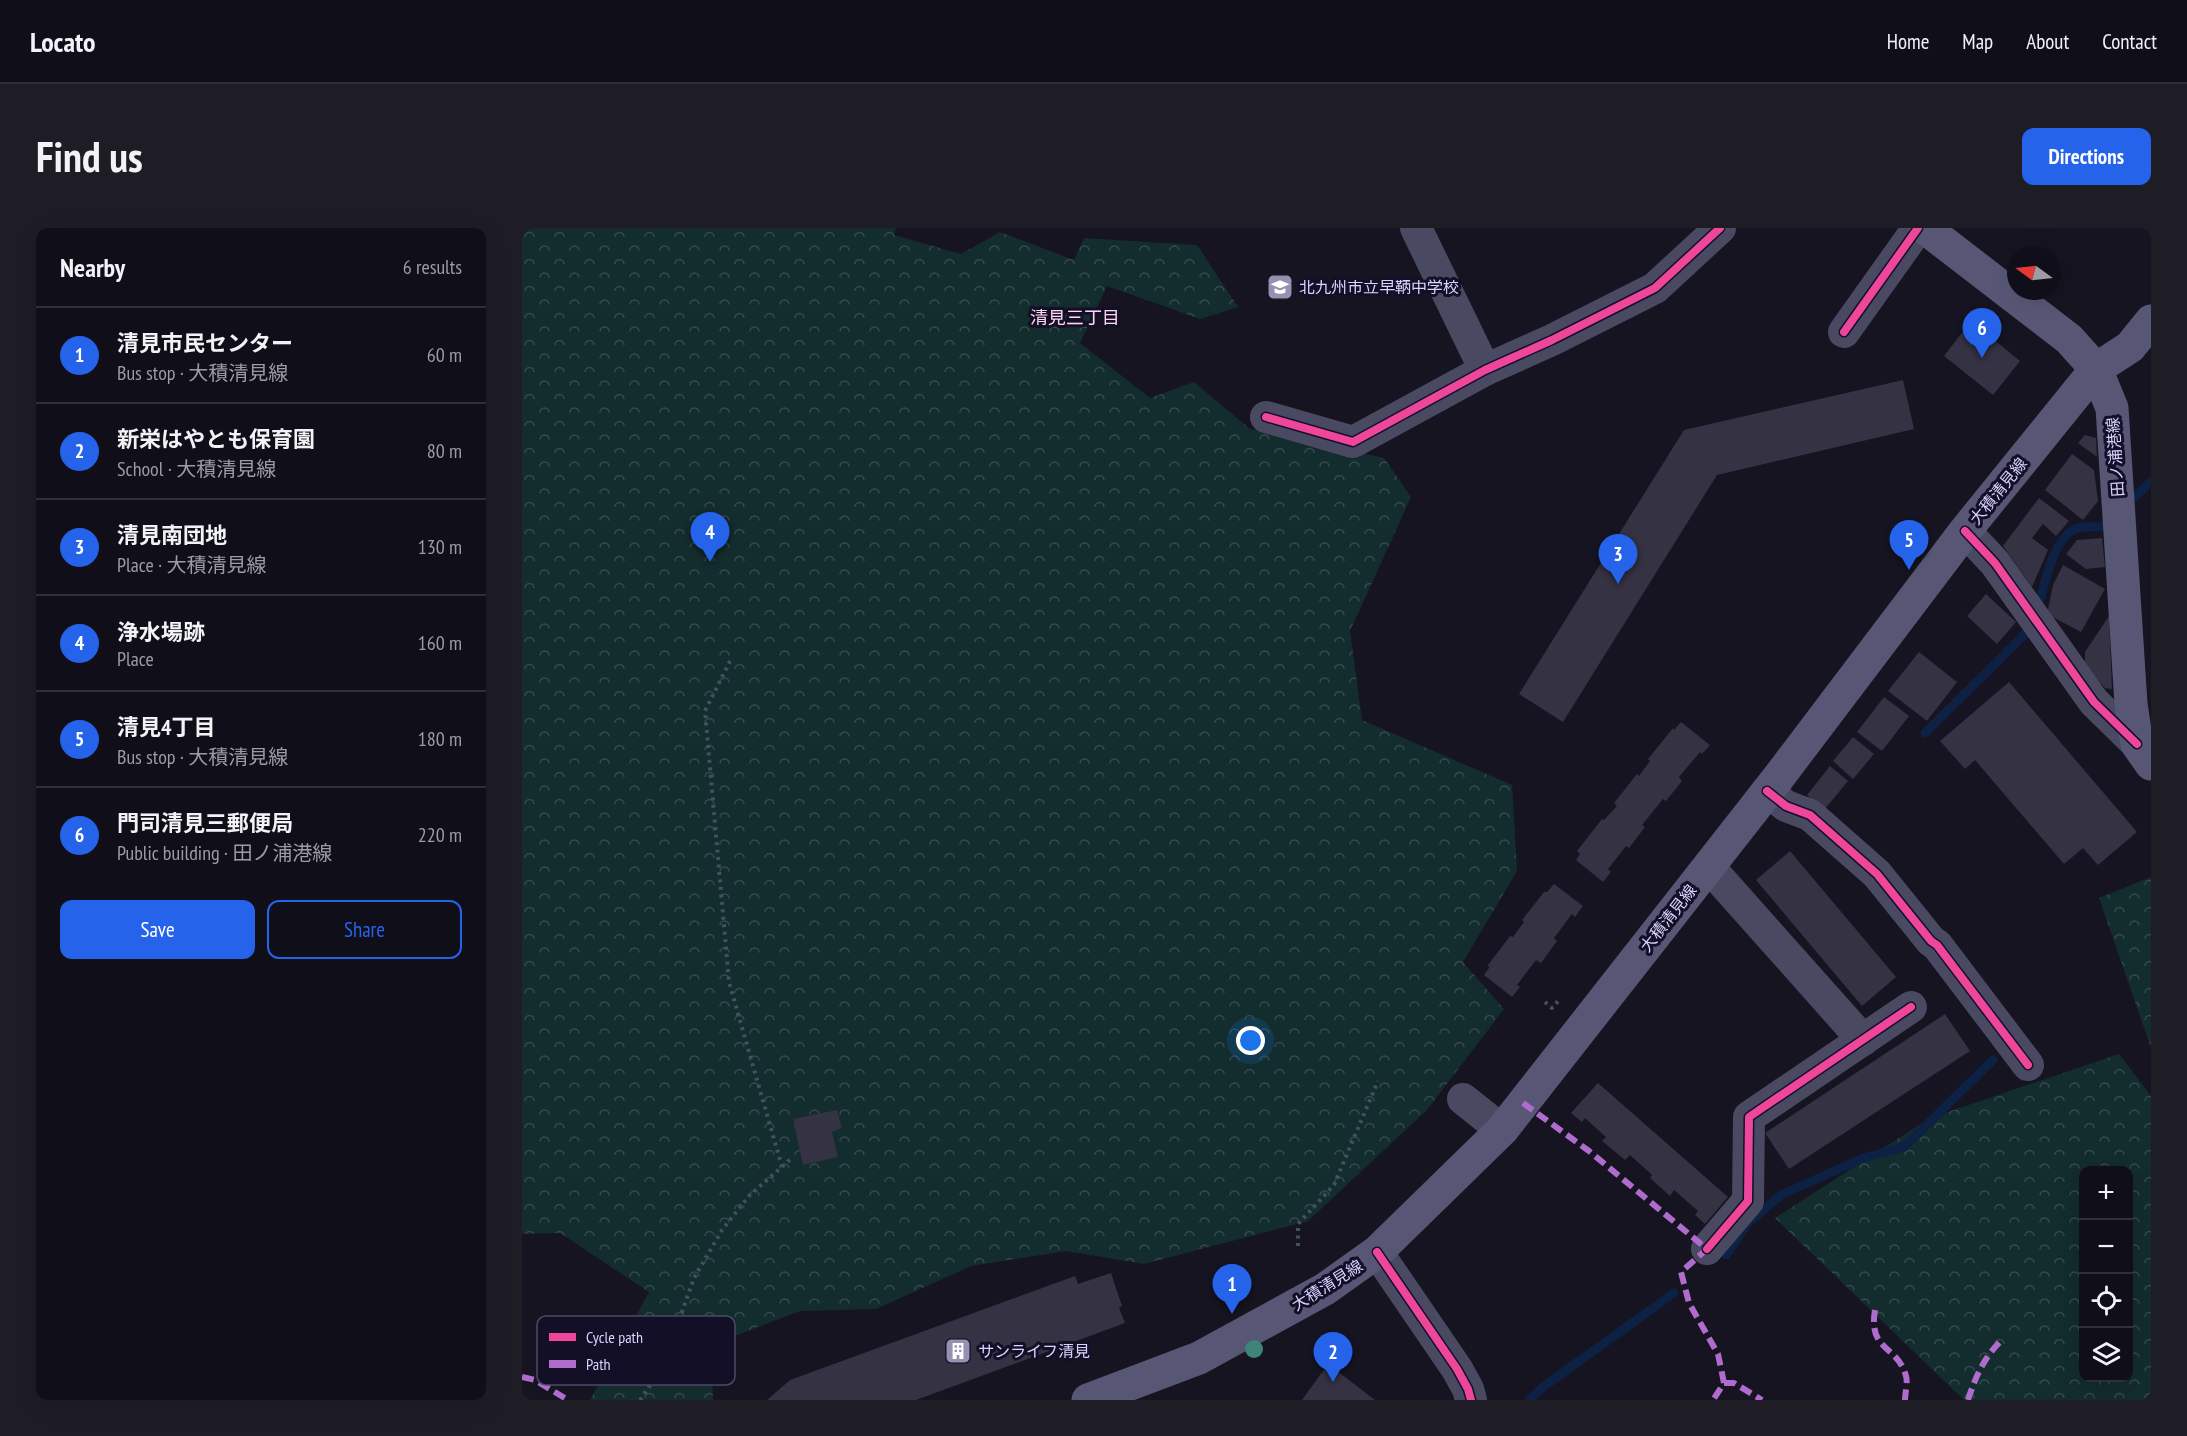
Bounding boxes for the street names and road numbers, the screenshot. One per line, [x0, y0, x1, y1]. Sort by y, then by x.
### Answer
street label: 田ノ浦港線 [2102, 416, 2128, 498]
street label: 大積清見線 [1965, 454, 2031, 528]
street label: 大積清見線 [1635, 880, 1701, 956]
street label: 大積清見線 [1288, 1255, 1366, 1315]

